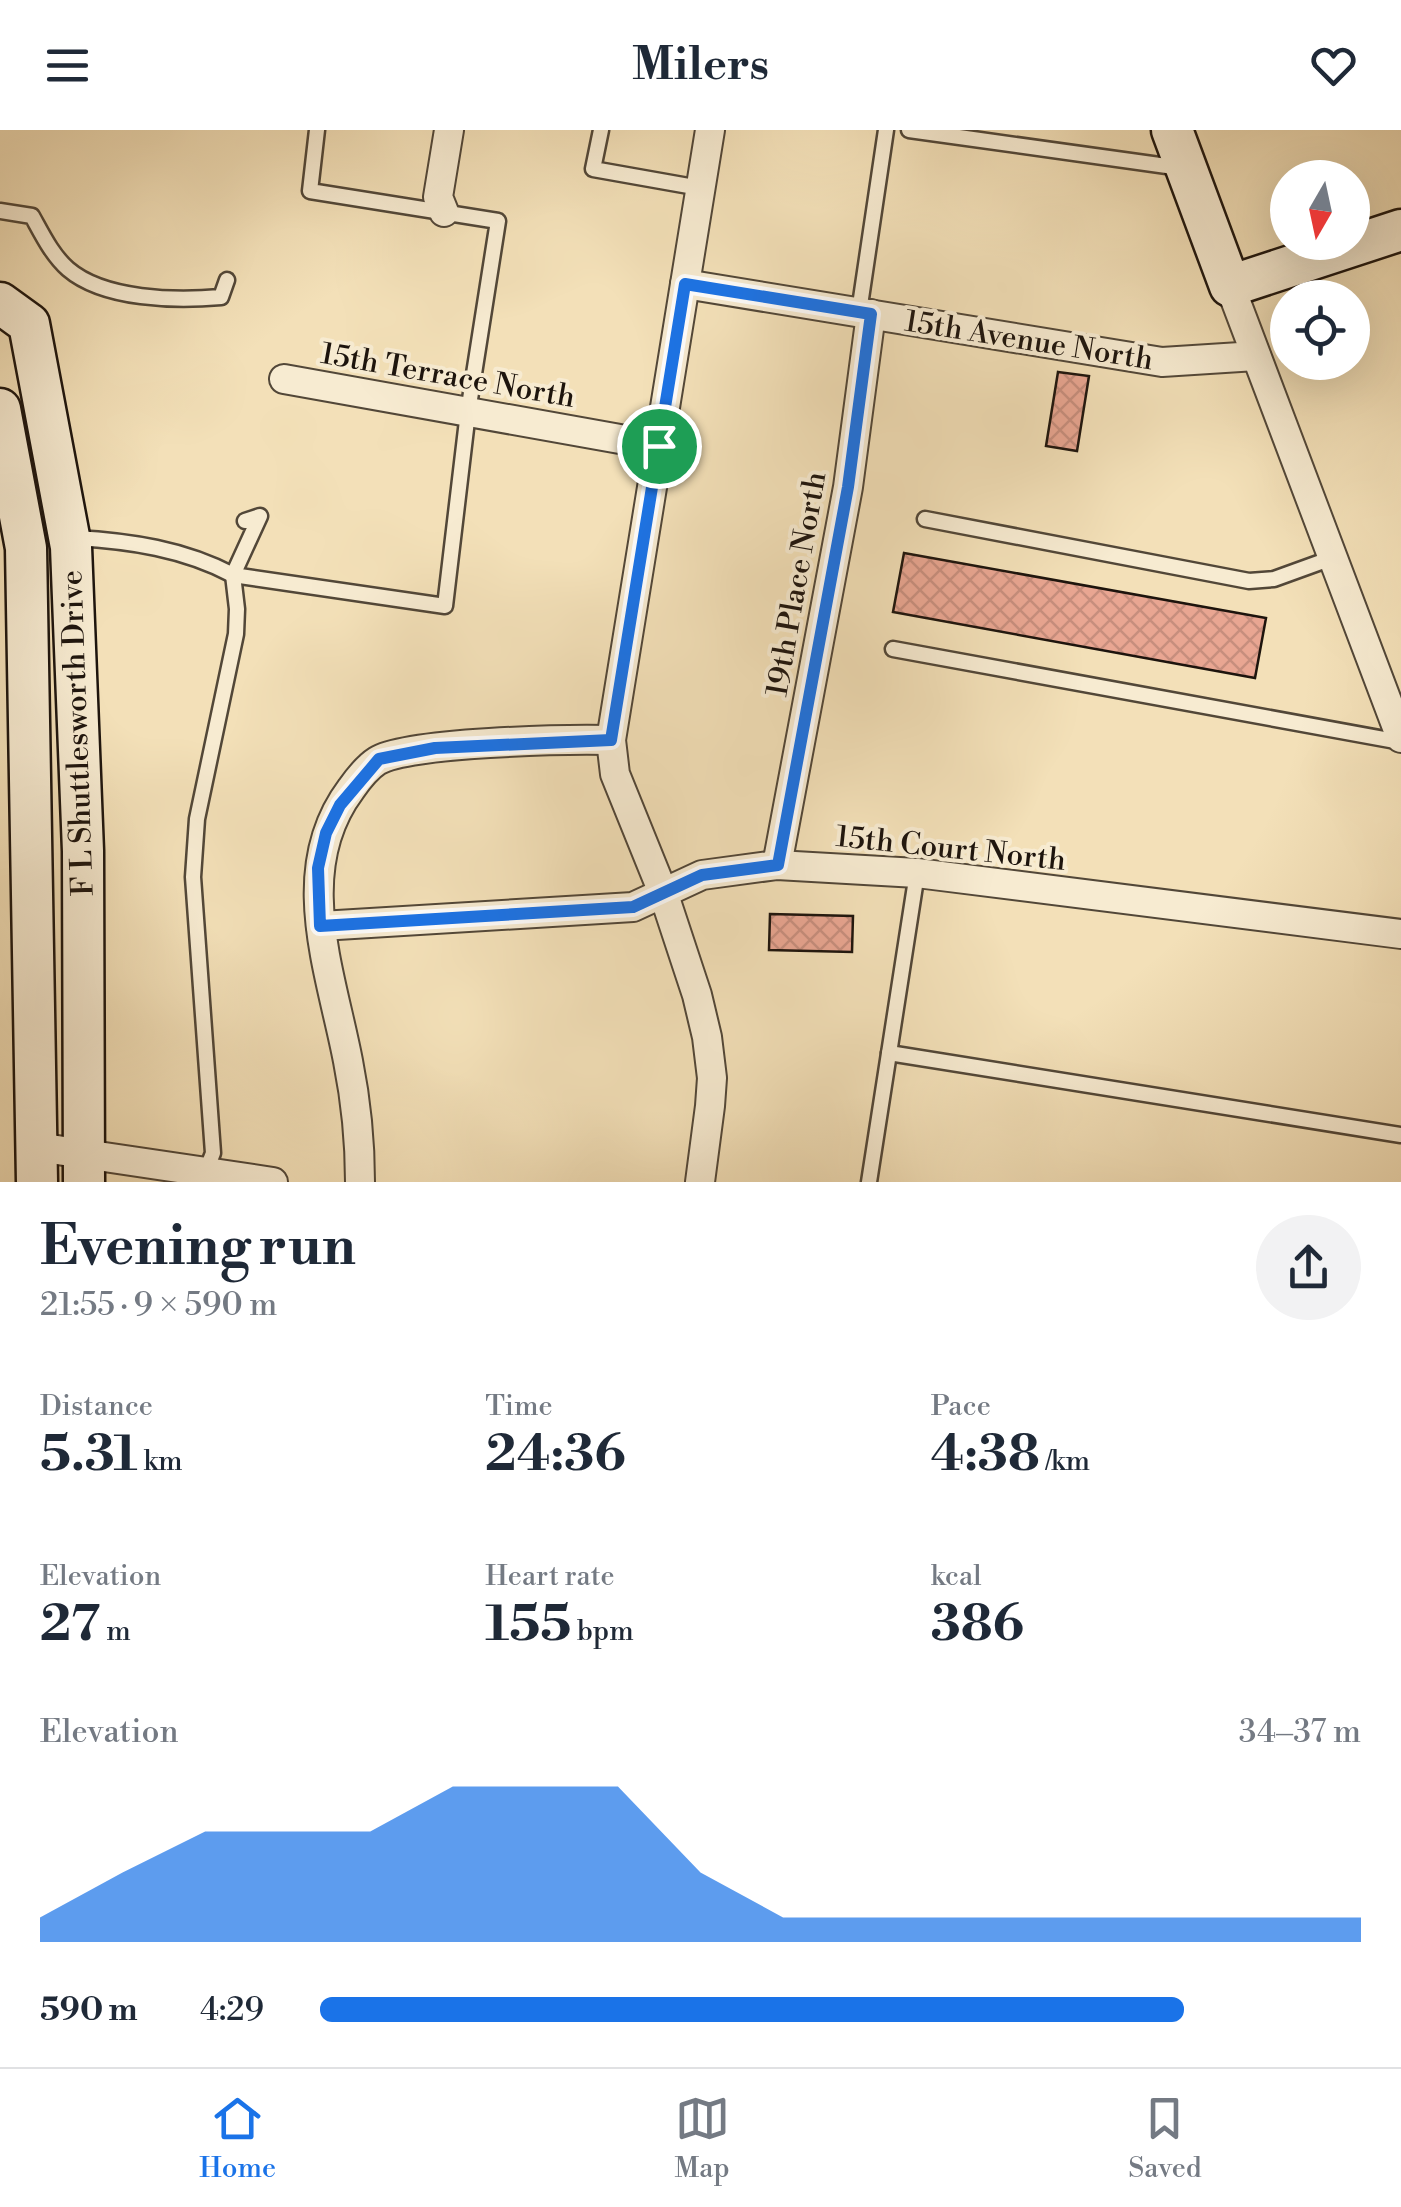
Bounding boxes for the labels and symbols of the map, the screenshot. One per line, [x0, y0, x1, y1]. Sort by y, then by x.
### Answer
north arrow [1270, 160, 1370, 260]
street label: 15th Avenue North [902, 303, 1156, 379]
street label: 15th Terrace North [318, 335, 578, 417]
pin [617, 404, 702, 489]
street label: 19th Place North [759, 469, 835, 700]
street label: F L Shuttlesworth Drive [53, 569, 103, 897]
street label: 15th Court North [834, 818, 1068, 880]

